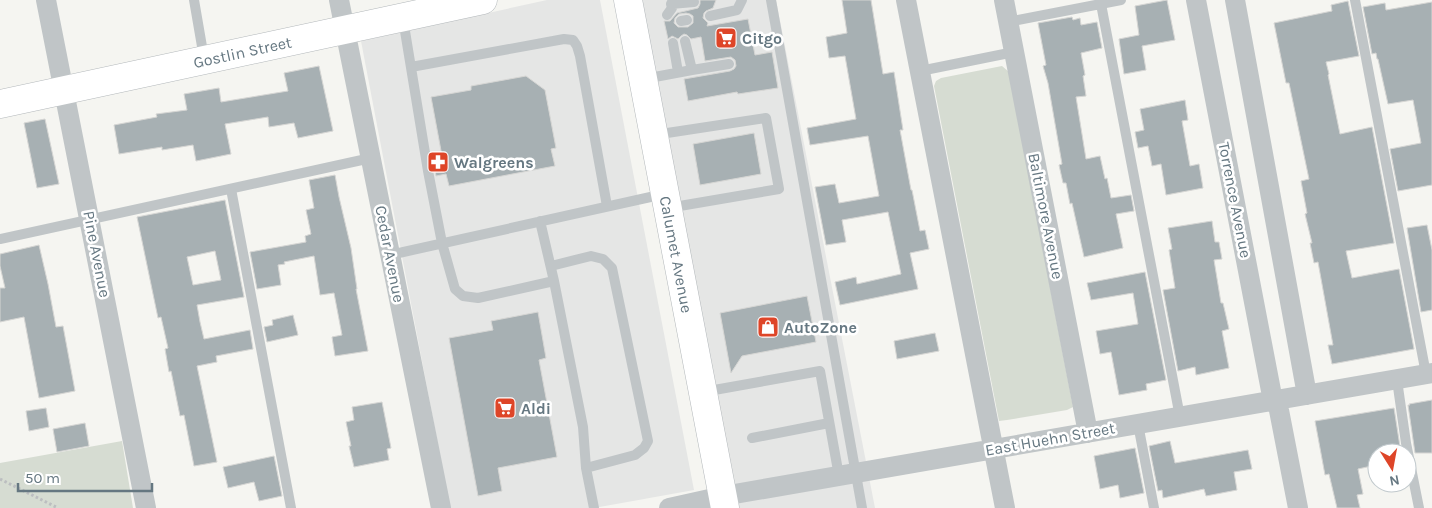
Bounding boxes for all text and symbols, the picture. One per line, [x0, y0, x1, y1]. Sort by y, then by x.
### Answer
supermarket icon: Citgo [714, 26, 738, 50]
place label: Citgo [742, 29, 782, 48]
street label: Gostlin Street [191, 32, 293, 72]
street label: Torrence Avenue [1214, 140, 1256, 260]
pharmacy icon: Walgreens [426, 150, 450, 174]
street label: Baltimore Avenue [1024, 151, 1068, 281]
place label: Walgreens [454, 153, 534, 172]
street label: Calumet Avenue [656, 194, 697, 314]
street label: Cedar Avenue [371, 204, 409, 304]
street label: Pine Avenue [79, 209, 115, 299]
shop icon: AutoZone [756, 315, 780, 339]
place label: AutoZone [784, 318, 857, 337]
supermarket icon: Aldi [493, 396, 517, 420]
place label: Aldi [521, 399, 551, 418]
street label: East Huehn Street [984, 418, 1116, 460]
north arrow [1367, 443, 1417, 493]
scale bar [18, 460, 151, 492]
text: 50 m [25, 469, 60, 487]
text: N [1388, 471, 1401, 490]

